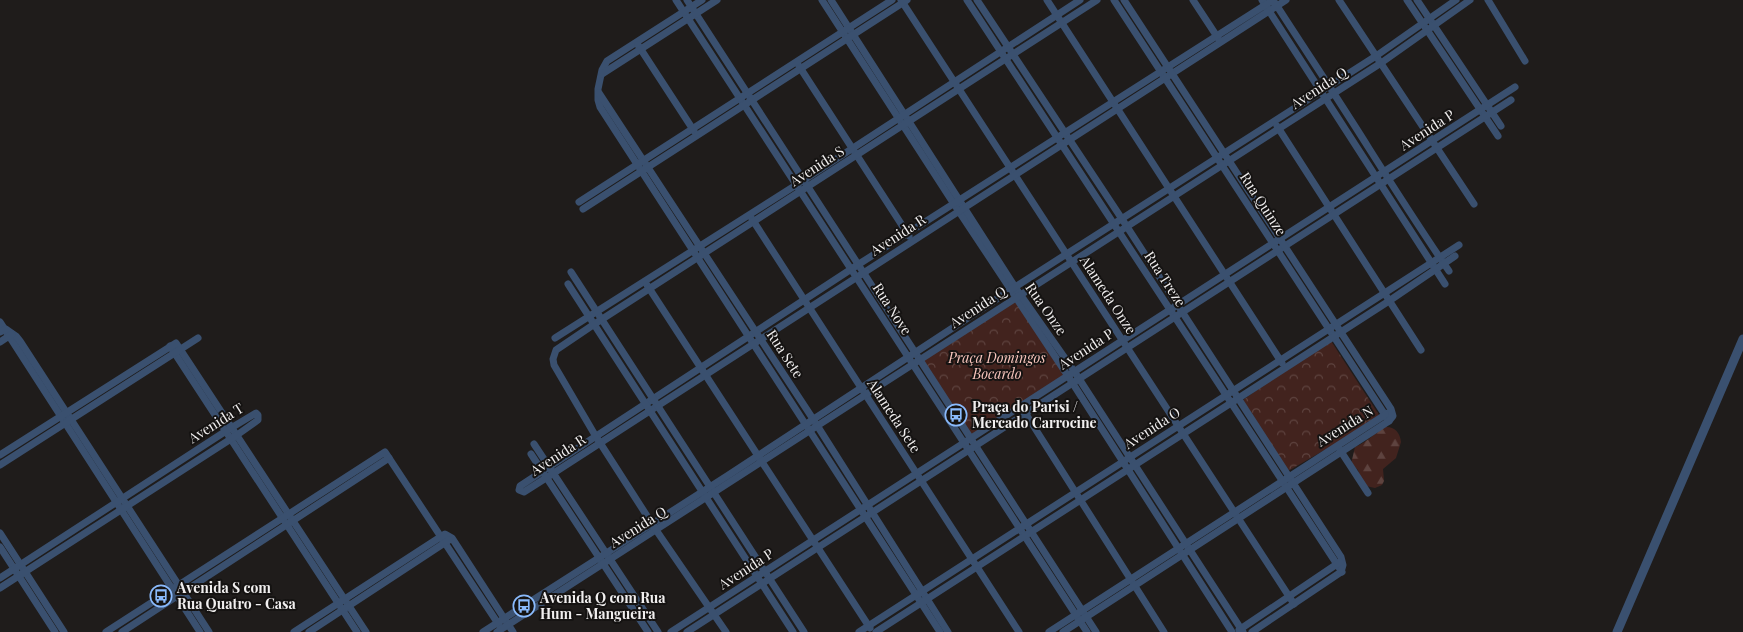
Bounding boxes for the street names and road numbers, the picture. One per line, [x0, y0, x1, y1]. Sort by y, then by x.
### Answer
street label: Avenida Q [1286, 62, 1351, 113]
street label: Avenida P [1395, 105, 1458, 155]
street label: Avenida S [785, 141, 848, 191]
street label: Rua Quinze [1236, 168, 1291, 239]
street label: Avenida R [865, 209, 930, 260]
street label: Rua Treze [1140, 247, 1190, 310]
street label: Alameda Onze [1075, 251, 1141, 338]
street label: Rua Nove [869, 279, 916, 338]
street label: Rua Onze [1021, 279, 1071, 339]
street label: Avenida Q [945, 281, 1010, 332]
street label: Avenida P [1054, 324, 1117, 374]
street label: Rua Sete [763, 326, 808, 382]
street label: Alameda Sete [863, 374, 925, 456]
street label: Avenida T [184, 398, 247, 448]
street label: Avenida N [1312, 401, 1377, 451]
street label: Avenida O [1119, 402, 1184, 453]
street label: Avenida R [525, 429, 590, 480]
street label: Avenida Q [605, 501, 670, 552]
street label: Avenida P [714, 544, 777, 594]

